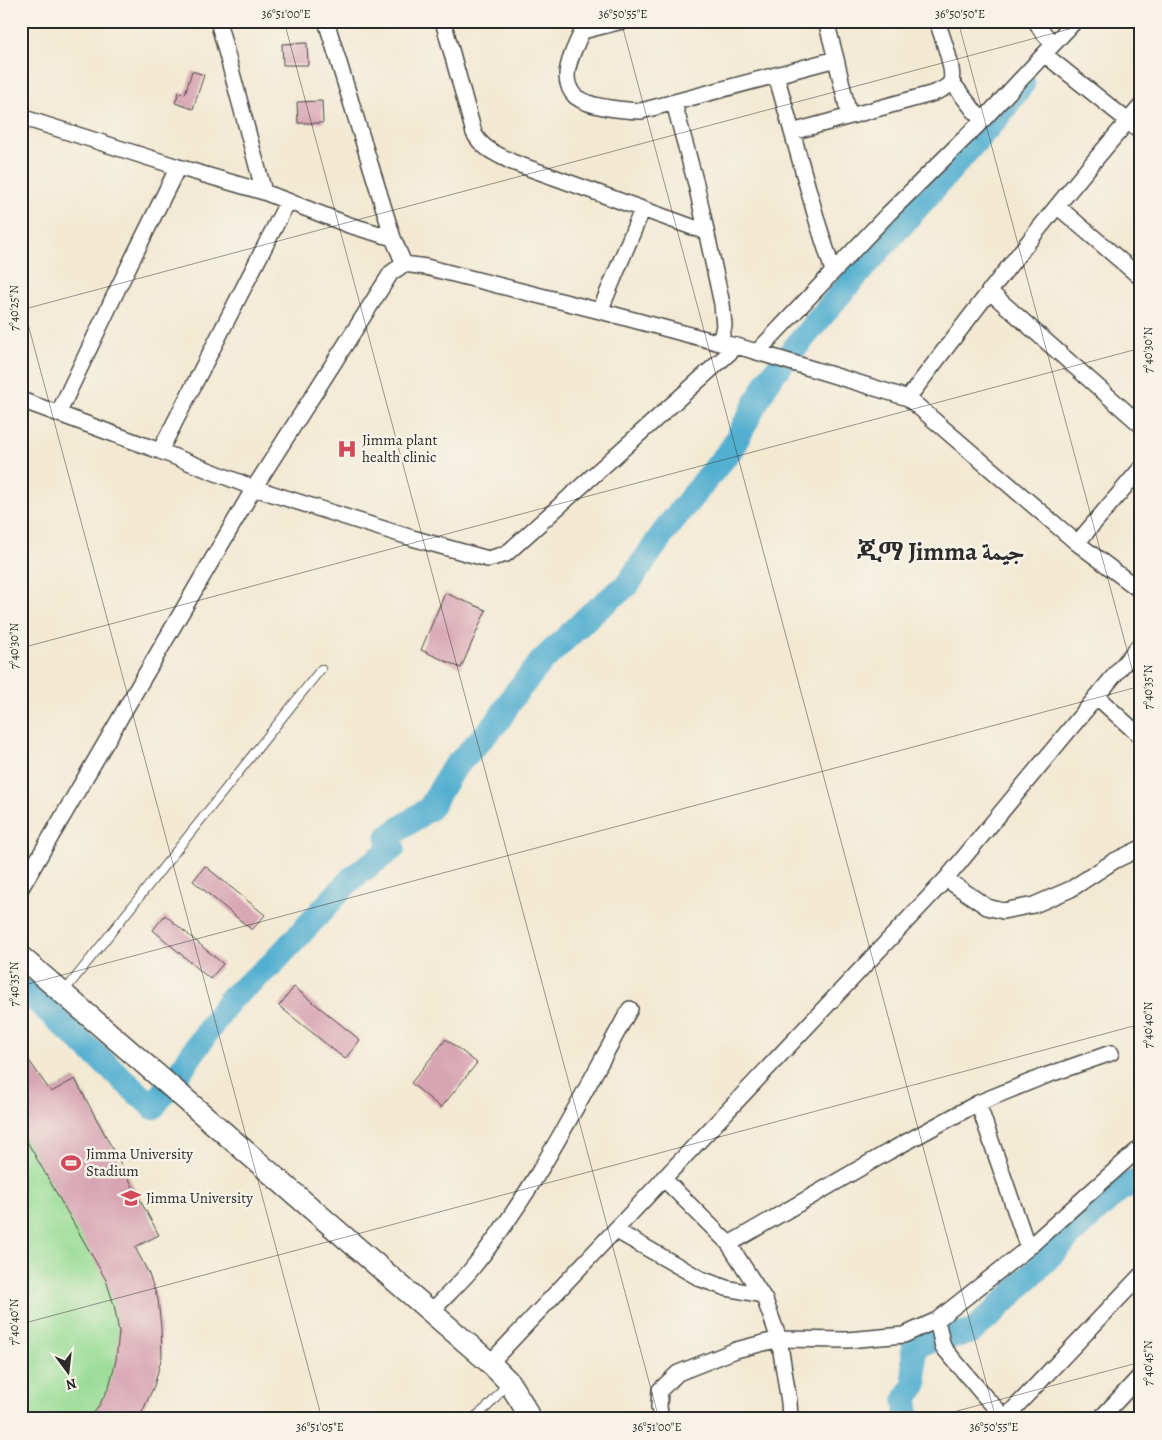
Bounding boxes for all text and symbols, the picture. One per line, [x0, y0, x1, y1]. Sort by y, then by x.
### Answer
text: 36°51'00"E [262, 6, 311, 22]
text: 36°50'55"E [599, 6, 647, 22]
text: 36°50'50"E [935, 6, 985, 22]
text: 7°40'25"N [6, 285, 22, 331]
text: 7°40'30"N [1140, 327, 1156, 373]
place label: Jimma plant health clinic [362, 430, 438, 467]
hospital icon: Jimma plant health clinic [336, 438, 358, 460]
district label: ጂማ Jimma جيمة [857, 535, 1025, 569]
text: 7°40'30"N [6, 623, 22, 669]
text: 7°40'35"N [1140, 664, 1156, 709]
text: 7°40'35"N [6, 961, 22, 1006]
text: 7°40'40"N [1140, 1001, 1156, 1048]
place label: Jimma University Stadium [86, 1144, 193, 1181]
sports icon: Jimma University Stadium [60, 1152, 82, 1174]
school or university icon: Jimma University [120, 1187, 142, 1209]
place label: Jimma University [146, 1188, 253, 1208]
text: 7°40'40"N [6, 1298, 22, 1345]
text: 7°40'45"N [1140, 1340, 1156, 1386]
north arrow [42, 1348, 92, 1398]
text: N [64, 1374, 79, 1395]
text: 36°51'05"E [296, 1419, 344, 1435]
text: 36°51'00"E [633, 1419, 682, 1435]
text: 36°50'55"E [970, 1419, 1018, 1435]

